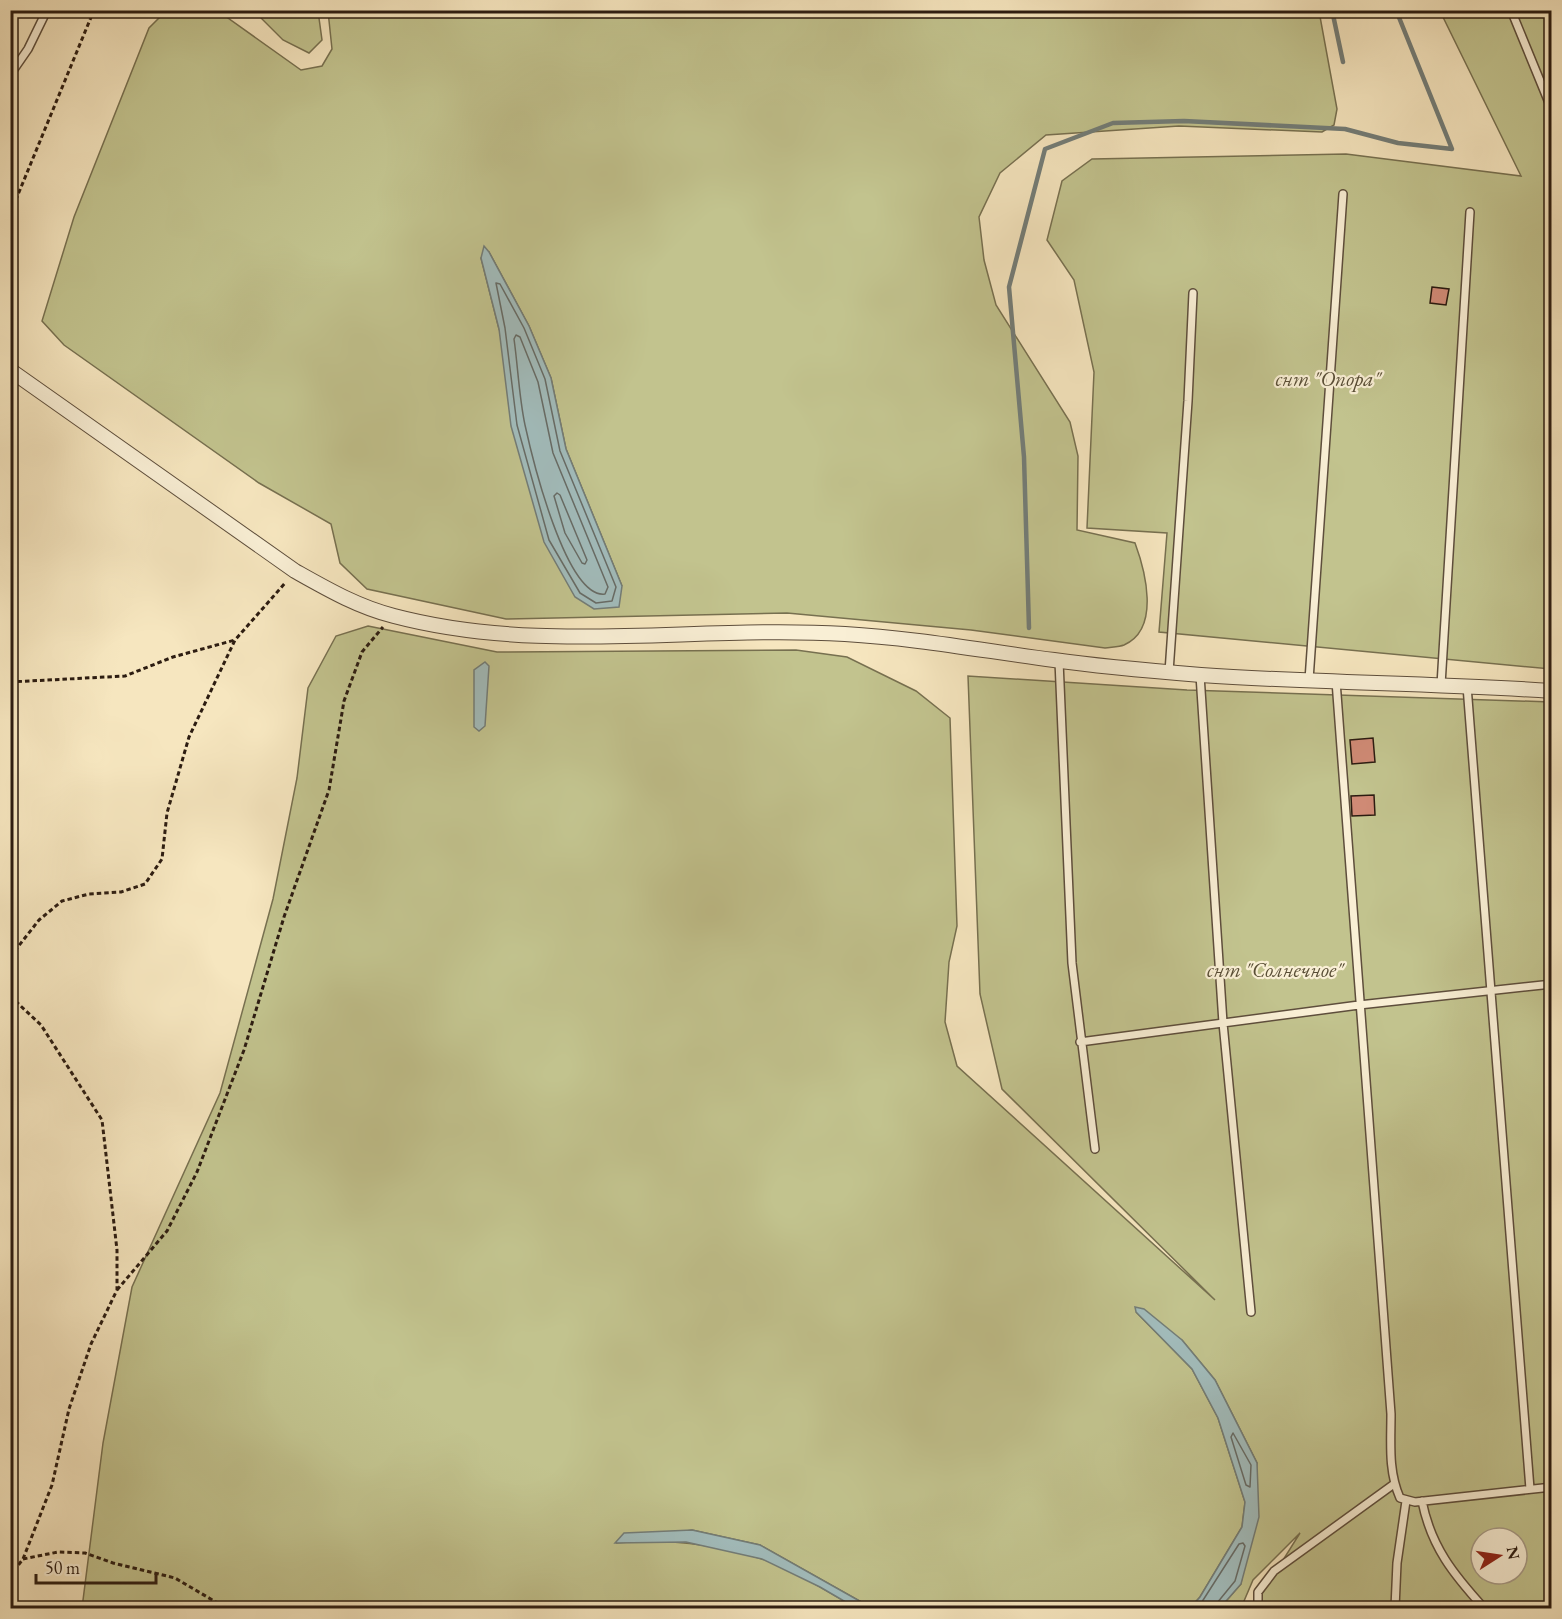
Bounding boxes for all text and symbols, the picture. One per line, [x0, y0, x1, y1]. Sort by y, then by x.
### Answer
park label: снт "Опора" [1275, 365, 1383, 392]
park label: снт "Солнечное" [1207, 956, 1345, 983]
north arrow [1469, 1526, 1529, 1586]
text: N [1502, 1544, 1525, 1562]
scale bar [36, 1547, 156, 1585]
text: 50 m [45, 1556, 80, 1579]

